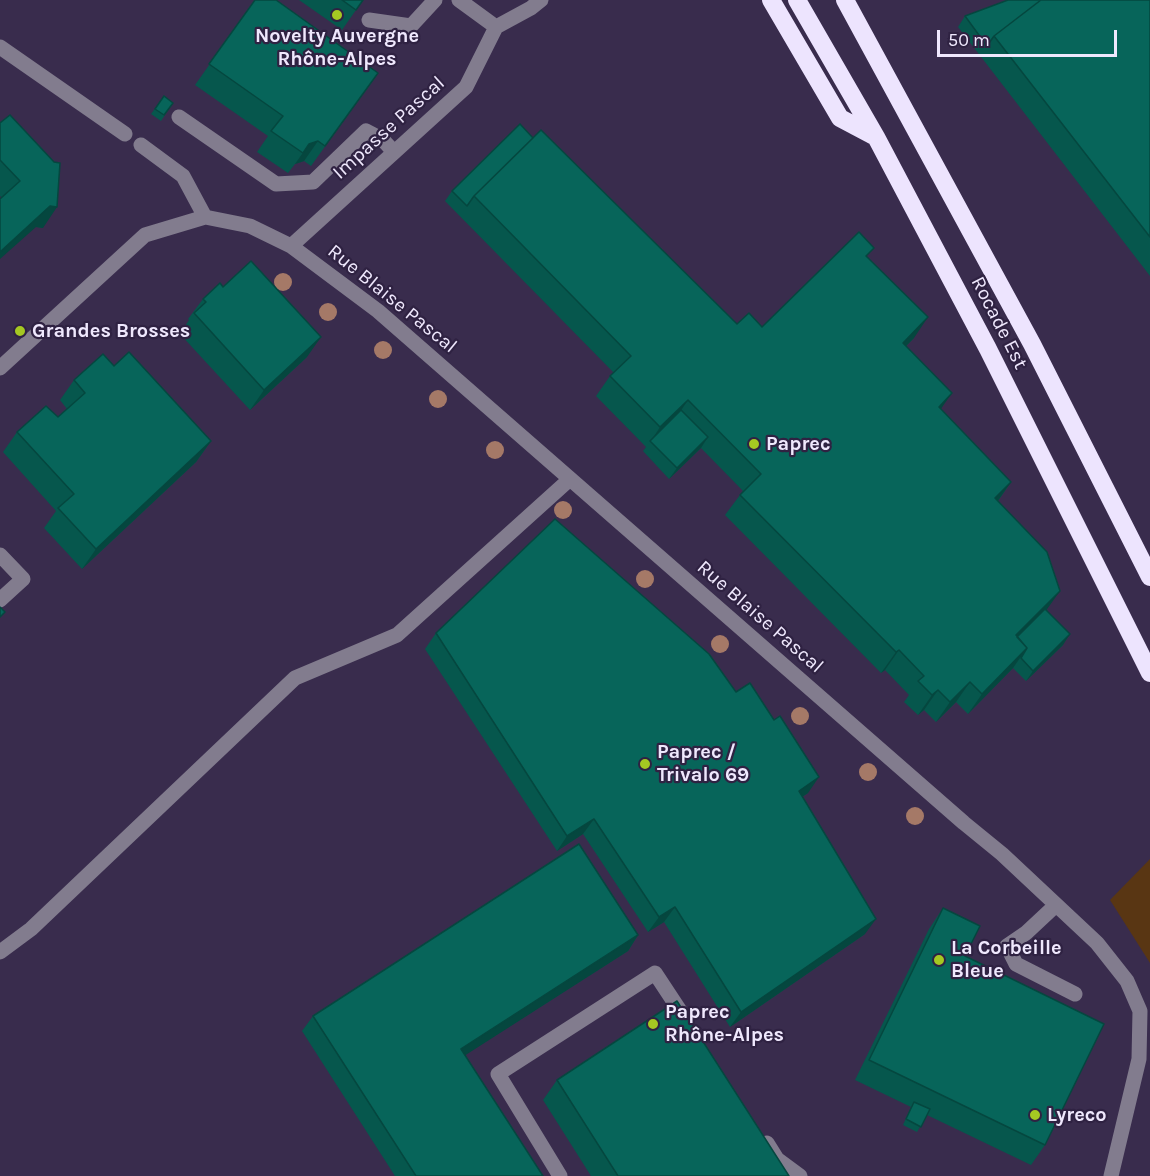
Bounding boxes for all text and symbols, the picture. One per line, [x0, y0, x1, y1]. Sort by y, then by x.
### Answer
marker: Novelty Auvergne Rhône-Alpes [330, 8, 344, 22]
scale bar [940, 18, 1120, 56]
place label: Novelty Auvergne Rhône-Alpes [255, 24, 419, 71]
text: 50 m [948, 29, 990, 51]
street label: Impasse Pascal [328, 71, 450, 185]
street label: Rue Blaise Pascal [322, 240, 462, 358]
street label: Rocade Est [965, 273, 1033, 373]
place label: Grandes Brosses [32, 319, 190, 343]
marker: Grandes Brosses [13, 324, 27, 338]
place label: Paprec [766, 432, 831, 456]
marker: Paprec [747, 437, 761, 451]
street label: Rue Blaise Pascal [692, 556, 828, 678]
place label: Paprec / Trivalo 69 [657, 740, 749, 787]
marker: Paprec / Trivalo 69 [638, 757, 652, 771]
place label: La Corbeille Bleue [951, 936, 1062, 983]
marker: La Corbeille Bleue [932, 953, 946, 967]
place label: Paprec Rhône-Alpes [665, 1000, 784, 1047]
marker: Paprec Rhône-Alpes [646, 1017, 660, 1031]
place label: Lyreco [1047, 1103, 1107, 1127]
marker: Lyreco [1028, 1108, 1042, 1122]

